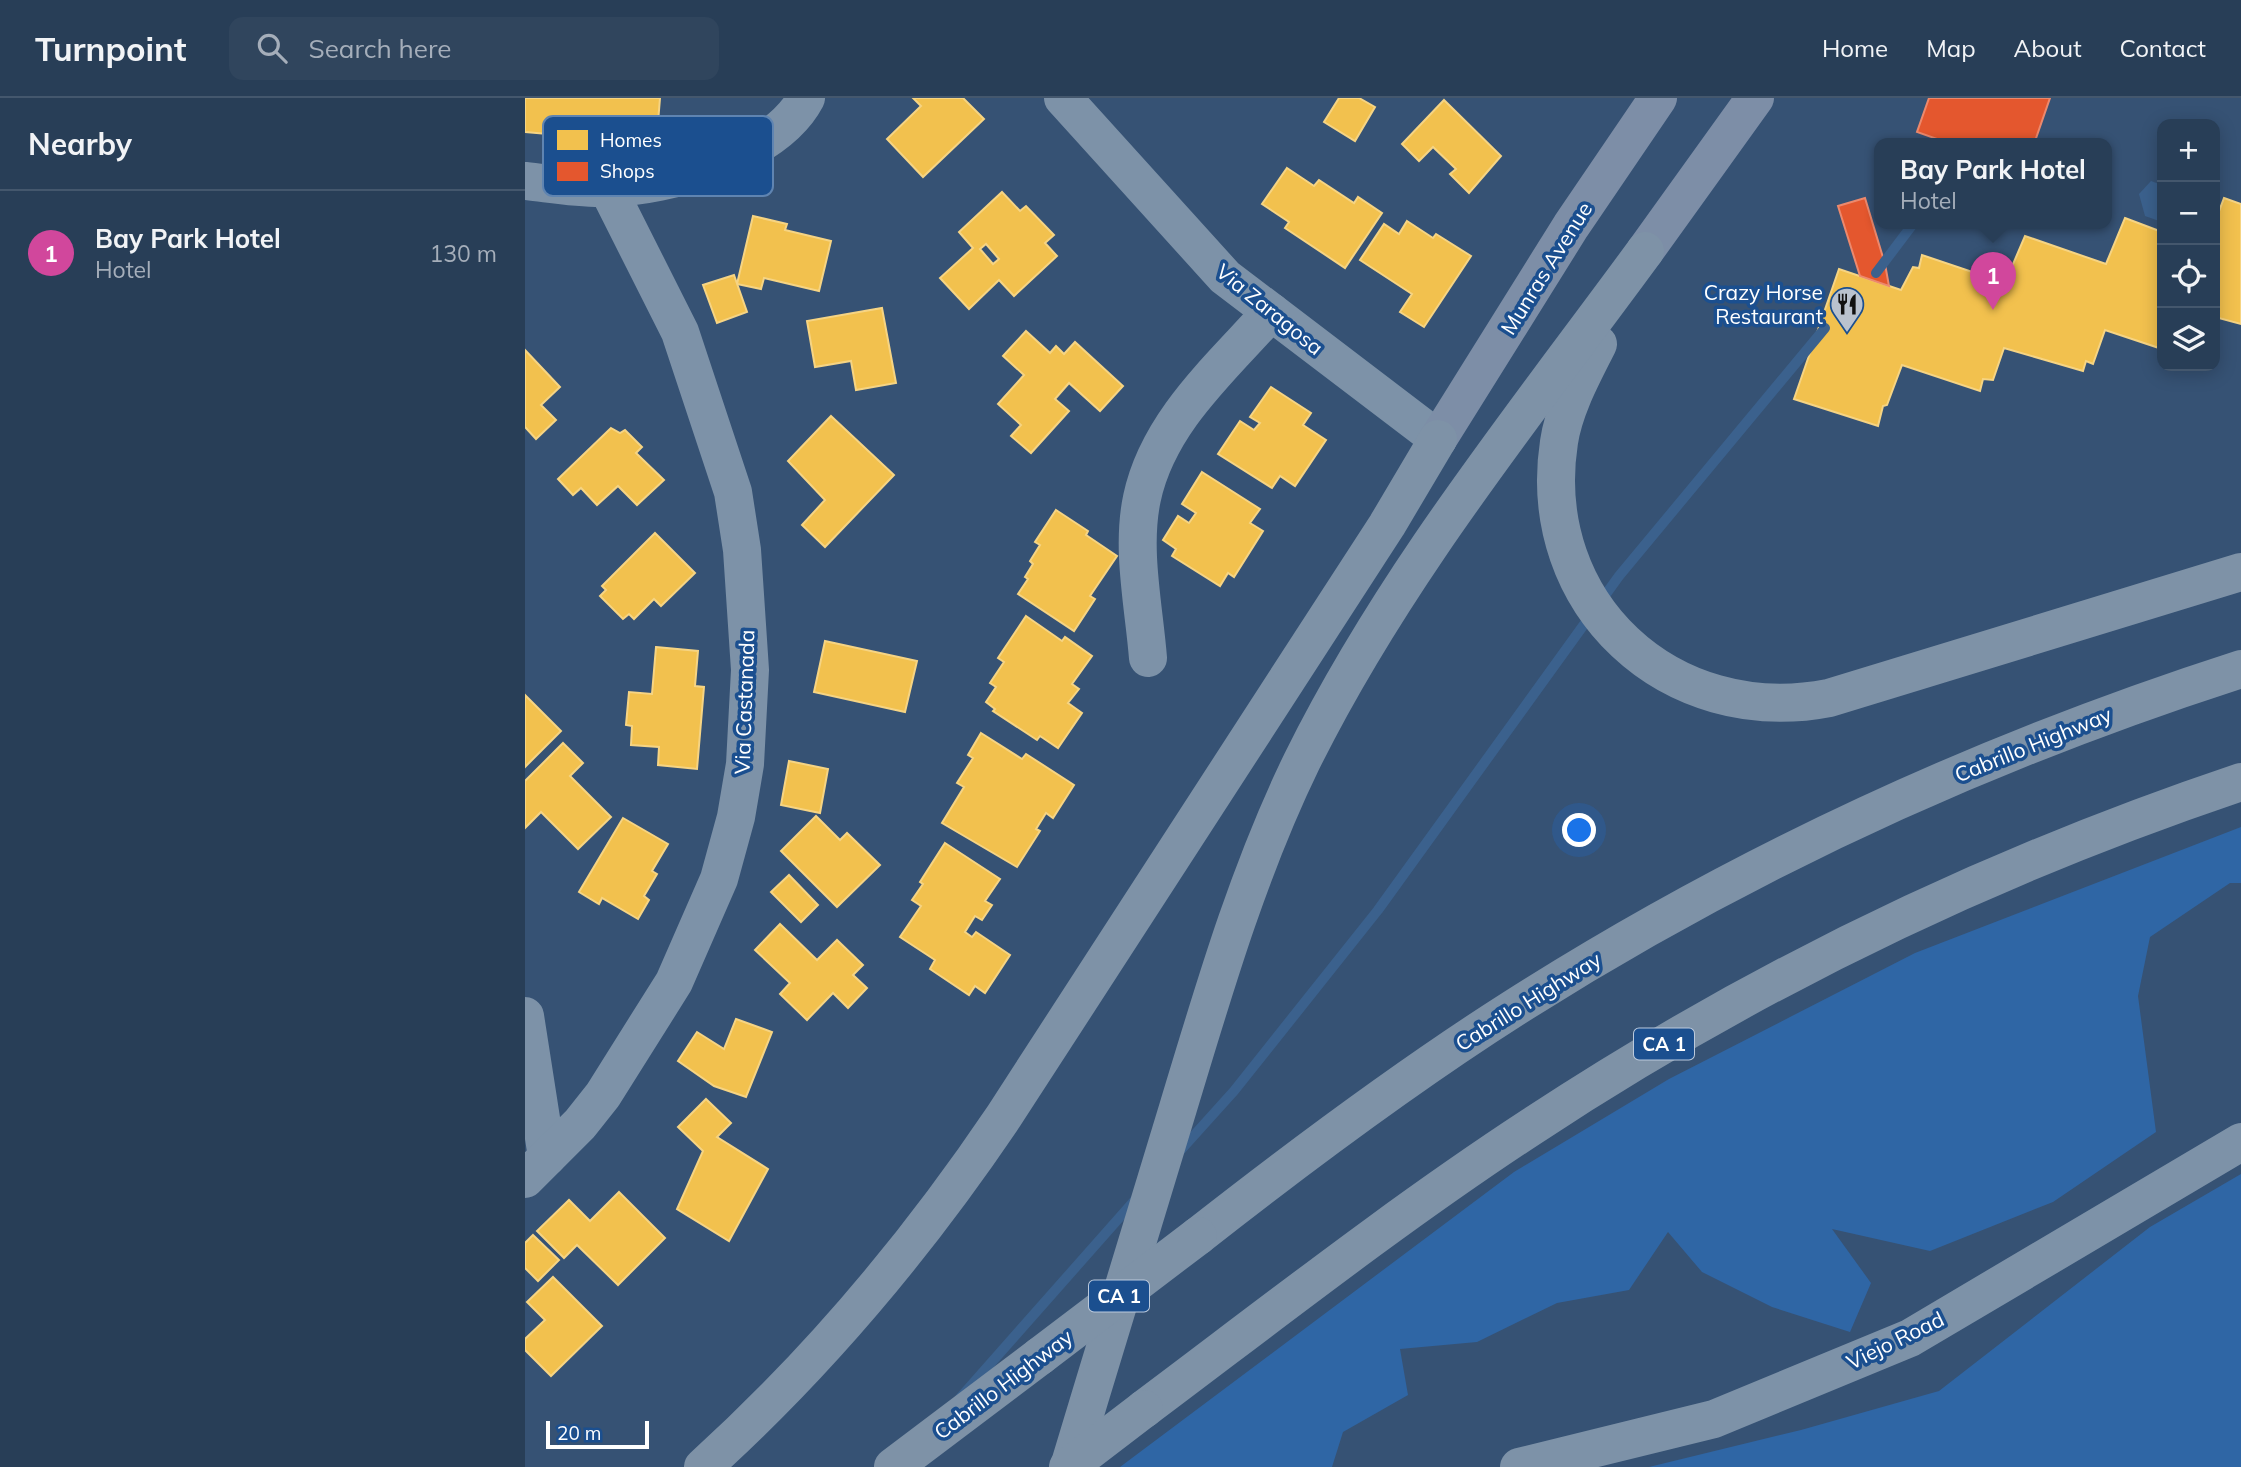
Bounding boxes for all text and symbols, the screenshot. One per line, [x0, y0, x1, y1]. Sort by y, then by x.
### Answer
search box [229, 17, 719, 80]
text: Turnpoint [35, 28, 187, 69]
icon: search [253, 29, 291, 67]
text: Search here [309, 32, 451, 65]
text: Home [1822, 33, 1888, 63]
text: Map [1926, 33, 1976, 63]
text: About [2014, 33, 2082, 63]
text: Contact [2120, 33, 2206, 63]
legend [543, 116, 773, 196]
map controls [2157, 119, 2220, 371]
button: + [2157, 119, 2220, 182]
text: Nearby [28, 125, 132, 163]
text: Homes [600, 128, 662, 152]
popup [1874, 138, 2112, 229]
text: Bay Park Hotel [1900, 153, 2086, 186]
text: Shops [600, 159, 655, 183]
button: − [2157, 182, 2220, 245]
text: Hotel [1900, 186, 1957, 215]
street label: Munras Avenue [1495, 197, 1597, 339]
text: Bay Park Hotel [95, 222, 281, 255]
text: 1 [44, 239, 58, 268]
text: 130 m [429, 239, 497, 268]
button: locate [2157, 245, 2220, 308]
pin: 1 [1970, 252, 2016, 310]
text: Hotel [95, 255, 152, 284]
street label: Via Zaragosa [1211, 258, 1329, 360]
place label: Crazy Horse Restaurant [1704, 279, 1823, 329]
restaurant icon: Crazy Horse Restaurant [1828, 285, 1866, 334]
button: layers [2157, 308, 2220, 371]
street label: Via Castanada [728, 629, 760, 775]
street label: Cabrillo Highway [1951, 701, 2115, 787]
your location [1562, 813, 1596, 847]
street label: Cabrillo Highway [1450, 946, 1606, 1056]
road number: CA 1 [1634, 1028, 1694, 1060]
road number: CA 1 [1089, 1280, 1149, 1312]
street label: Viejo Road [1842, 1305, 1948, 1375]
street label: Cabrillo Highway [929, 1323, 1077, 1445]
scale bar [546, 1418, 649, 1450]
text: 20 m [557, 1421, 601, 1445]

